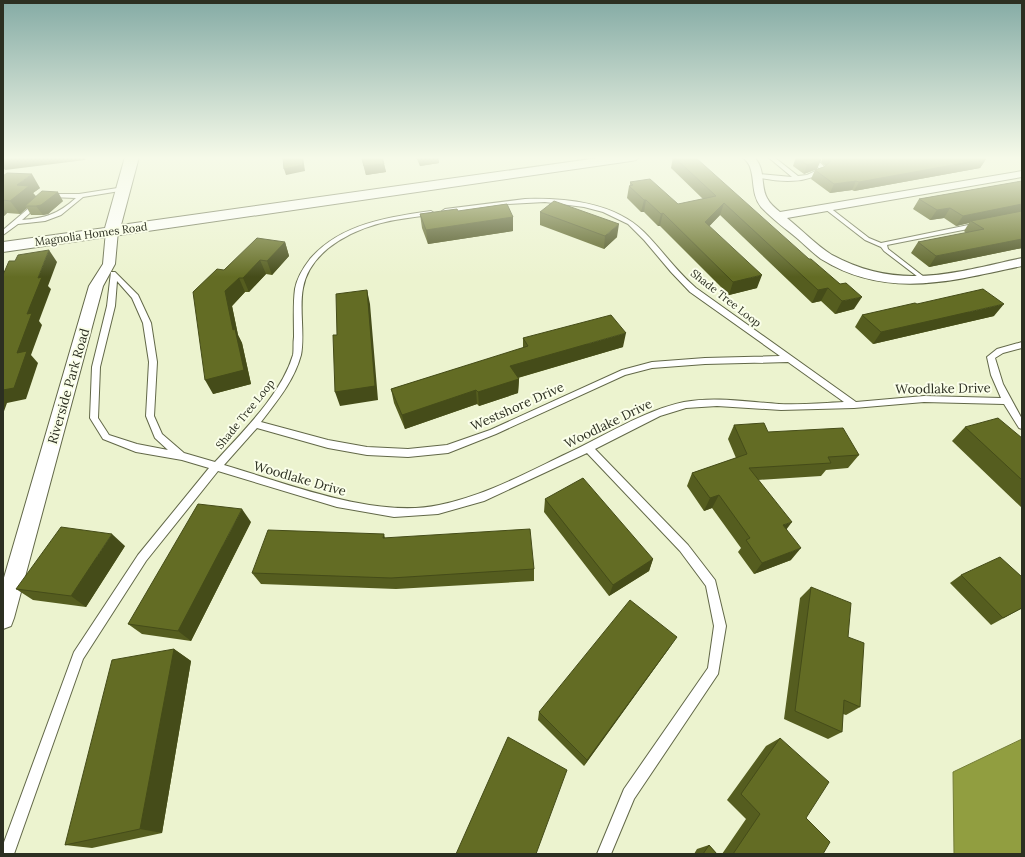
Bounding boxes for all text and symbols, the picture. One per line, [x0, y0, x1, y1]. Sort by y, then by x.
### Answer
street label: Magnolia Homes Road [34, 219, 149, 249]
street label: Shade Tree Loop [688, 266, 765, 330]
street label: Riverside Park Road [44, 326, 93, 446]
street label: Shade Tree Loop [212, 376, 278, 452]
street label: Westshore Drive [468, 378, 567, 435]
street label: Woodlake Drive [895, 379, 991, 398]
street label: Woodlake Drive [562, 395, 655, 452]
street label: Woodlake Drive [252, 457, 348, 500]

